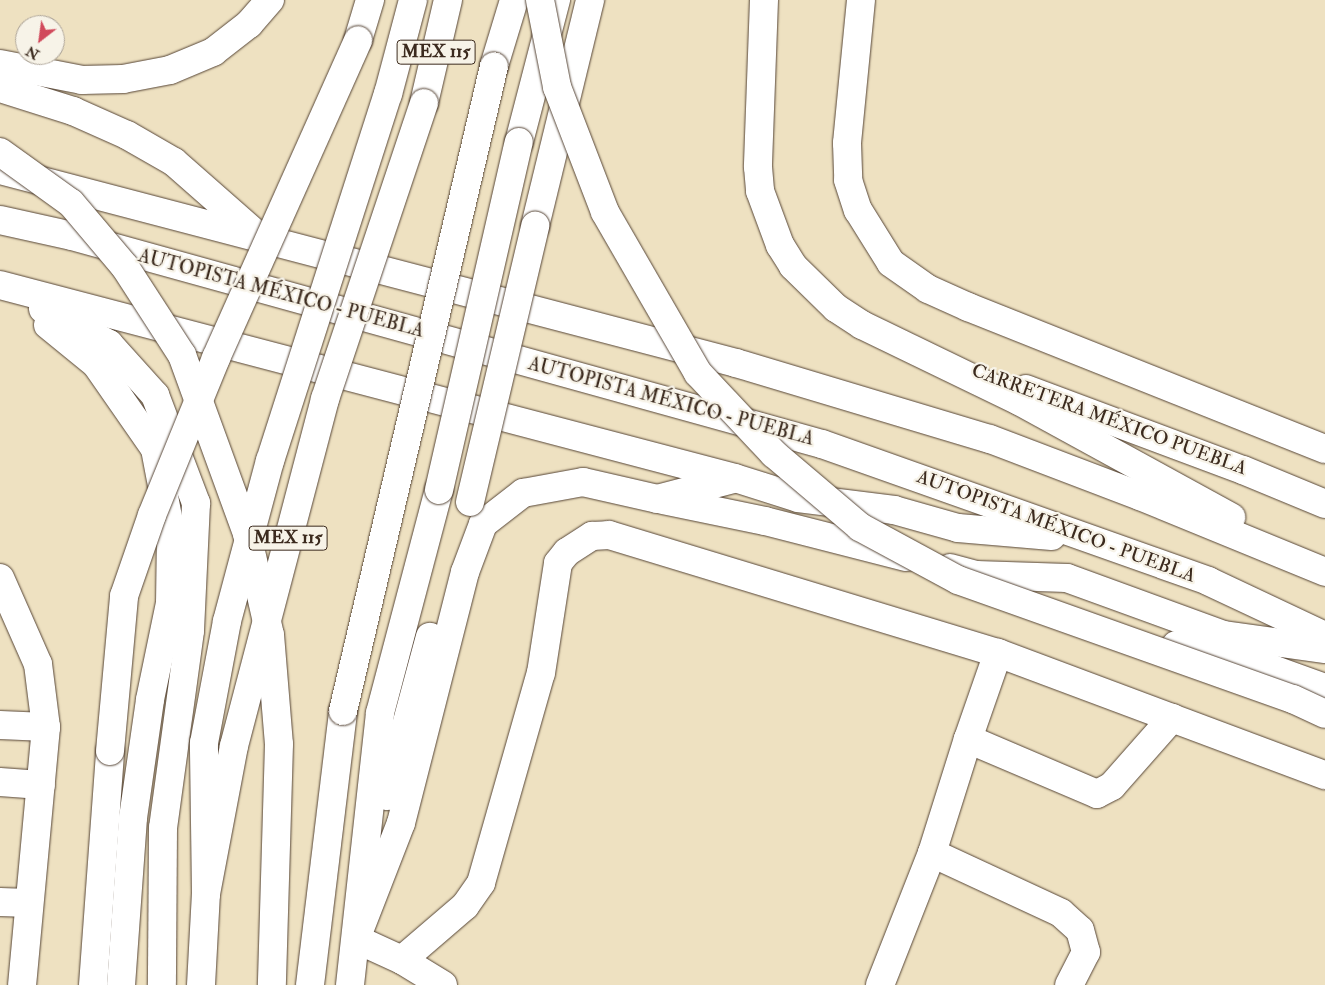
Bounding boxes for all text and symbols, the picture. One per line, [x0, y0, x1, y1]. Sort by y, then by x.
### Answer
north arrow [15, 15, 65, 65]
road number: MEX 115 [396, 36, 476, 68]
text: N [23, 42, 42, 63]
street label: AUTOPISTA MÉXICO - PUEBLA [136, 245, 426, 343]
street label: AUTOPISTA MÉXICO - PUEBLA [526, 353, 816, 451]
street label: CARRETERA MÉXICO PUEBLA [968, 359, 1250, 481]
street label: AUTOPISTA MÉXICO - PUEBLA [914, 466, 1198, 588]
road number: MEX 115 [248, 522, 328, 554]

